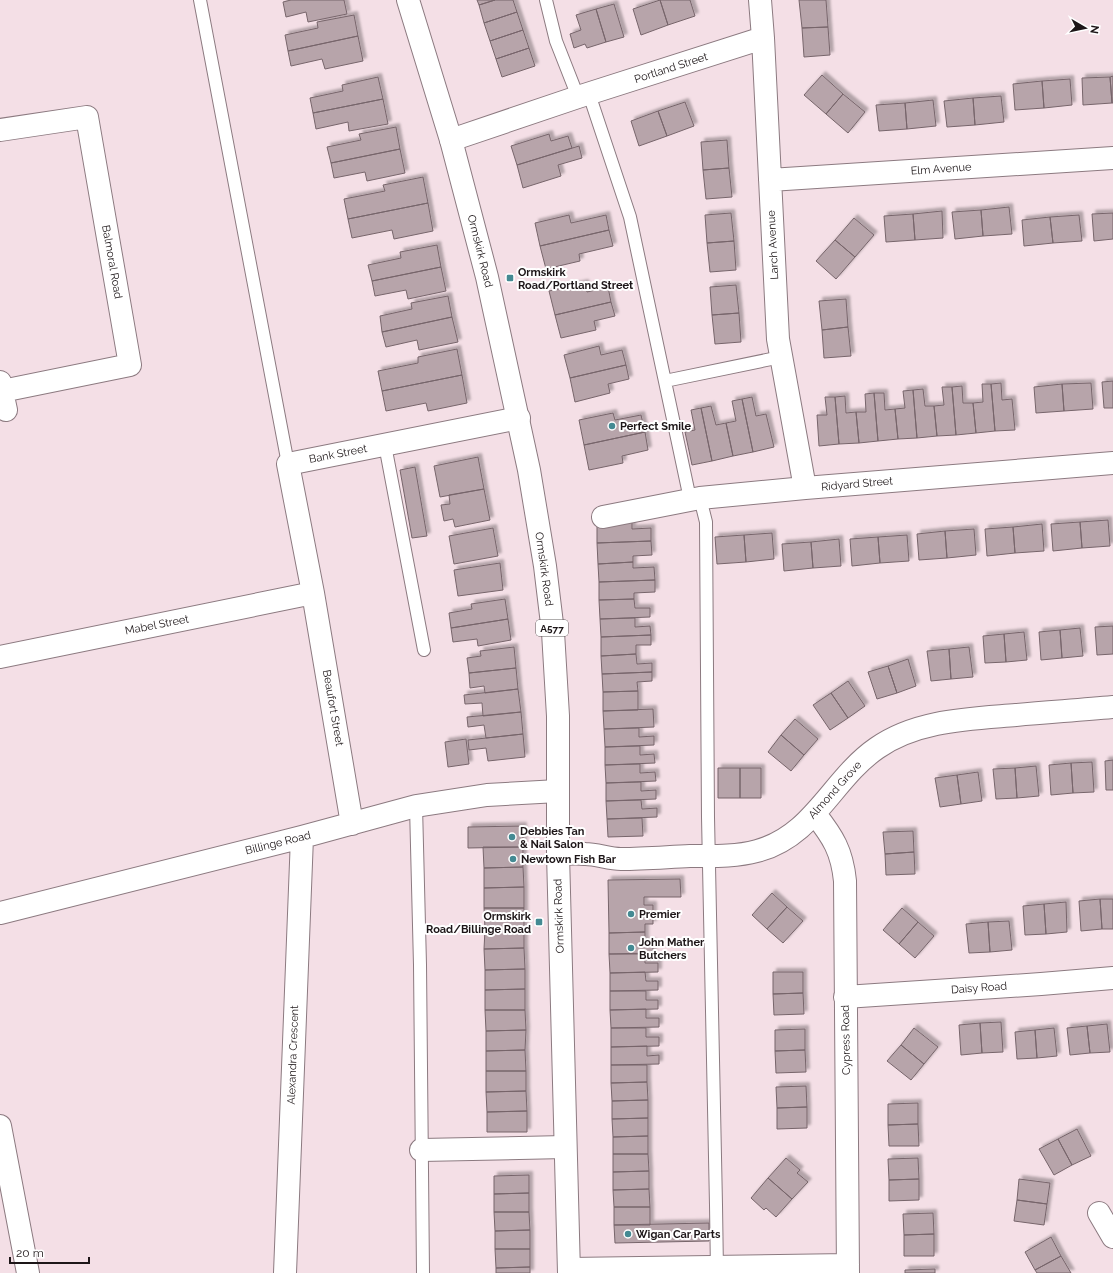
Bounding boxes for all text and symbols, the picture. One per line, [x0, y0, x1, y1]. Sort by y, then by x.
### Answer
north arrow [1065, 8, 1105, 48]
text: N [1087, 24, 1101, 35]
street label: Portland Street [633, 50, 710, 86]
street label: Elm Avenue [910, 160, 972, 178]
street label: Larch Avenue [765, 209, 781, 280]
street label: Ormskirk Road [465, 213, 495, 289]
street label: Balmoral Road [99, 224, 125, 300]
place label: Ormskirk Road/Portland Street [518, 266, 634, 292]
marker: Ormskirk Road/Portland Street [505, 273, 515, 283]
place label: Perfect Smile [620, 420, 691, 433]
marker: Perfect Smile [607, 421, 617, 431]
street label: Bank Street [308, 442, 368, 466]
street label: Ridyard Street [821, 474, 894, 494]
street label: Ormskirk Road [532, 531, 556, 607]
street label: Mabel Street [124, 612, 190, 638]
road number: A577 [536, 620, 568, 636]
street label: Beaufort Street [320, 669, 346, 747]
street label: Almond Grove [806, 758, 865, 822]
place label: Debbies Tan & Nail Salon [520, 825, 585, 851]
street label: Billinge Road [244, 829, 312, 857]
marker: Debbies Tan & Nail Salon [507, 832, 517, 842]
place label: Newtown Fish Bar [521, 853, 617, 866]
marker: Newtown Fish Bar [508, 854, 518, 864]
street label: Ormskirk Road [551, 878, 567, 954]
place label: Premier [639, 908, 681, 921]
marker: Premier [626, 909, 636, 919]
place label: Ormskirk Road/Billinge Road [426, 910, 532, 936]
marker: Ormskirk Road/Billinge Road [534, 917, 544, 927]
place label: John Mather Butchers [639, 936, 705, 962]
marker: John Mather Butchers [626, 943, 636, 953]
street label: Daisy Road [950, 980, 1008, 996]
street label: Alexandra Crescent [285, 1005, 301, 1105]
street label: Cypress Road [839, 1005, 853, 1075]
place label: Wigan Car Parts [636, 1228, 721, 1241]
marker: Wigan Car Parts [623, 1229, 633, 1239]
scale bar [10, 1239, 89, 1265]
text: 20 m [16, 1246, 44, 1260]

